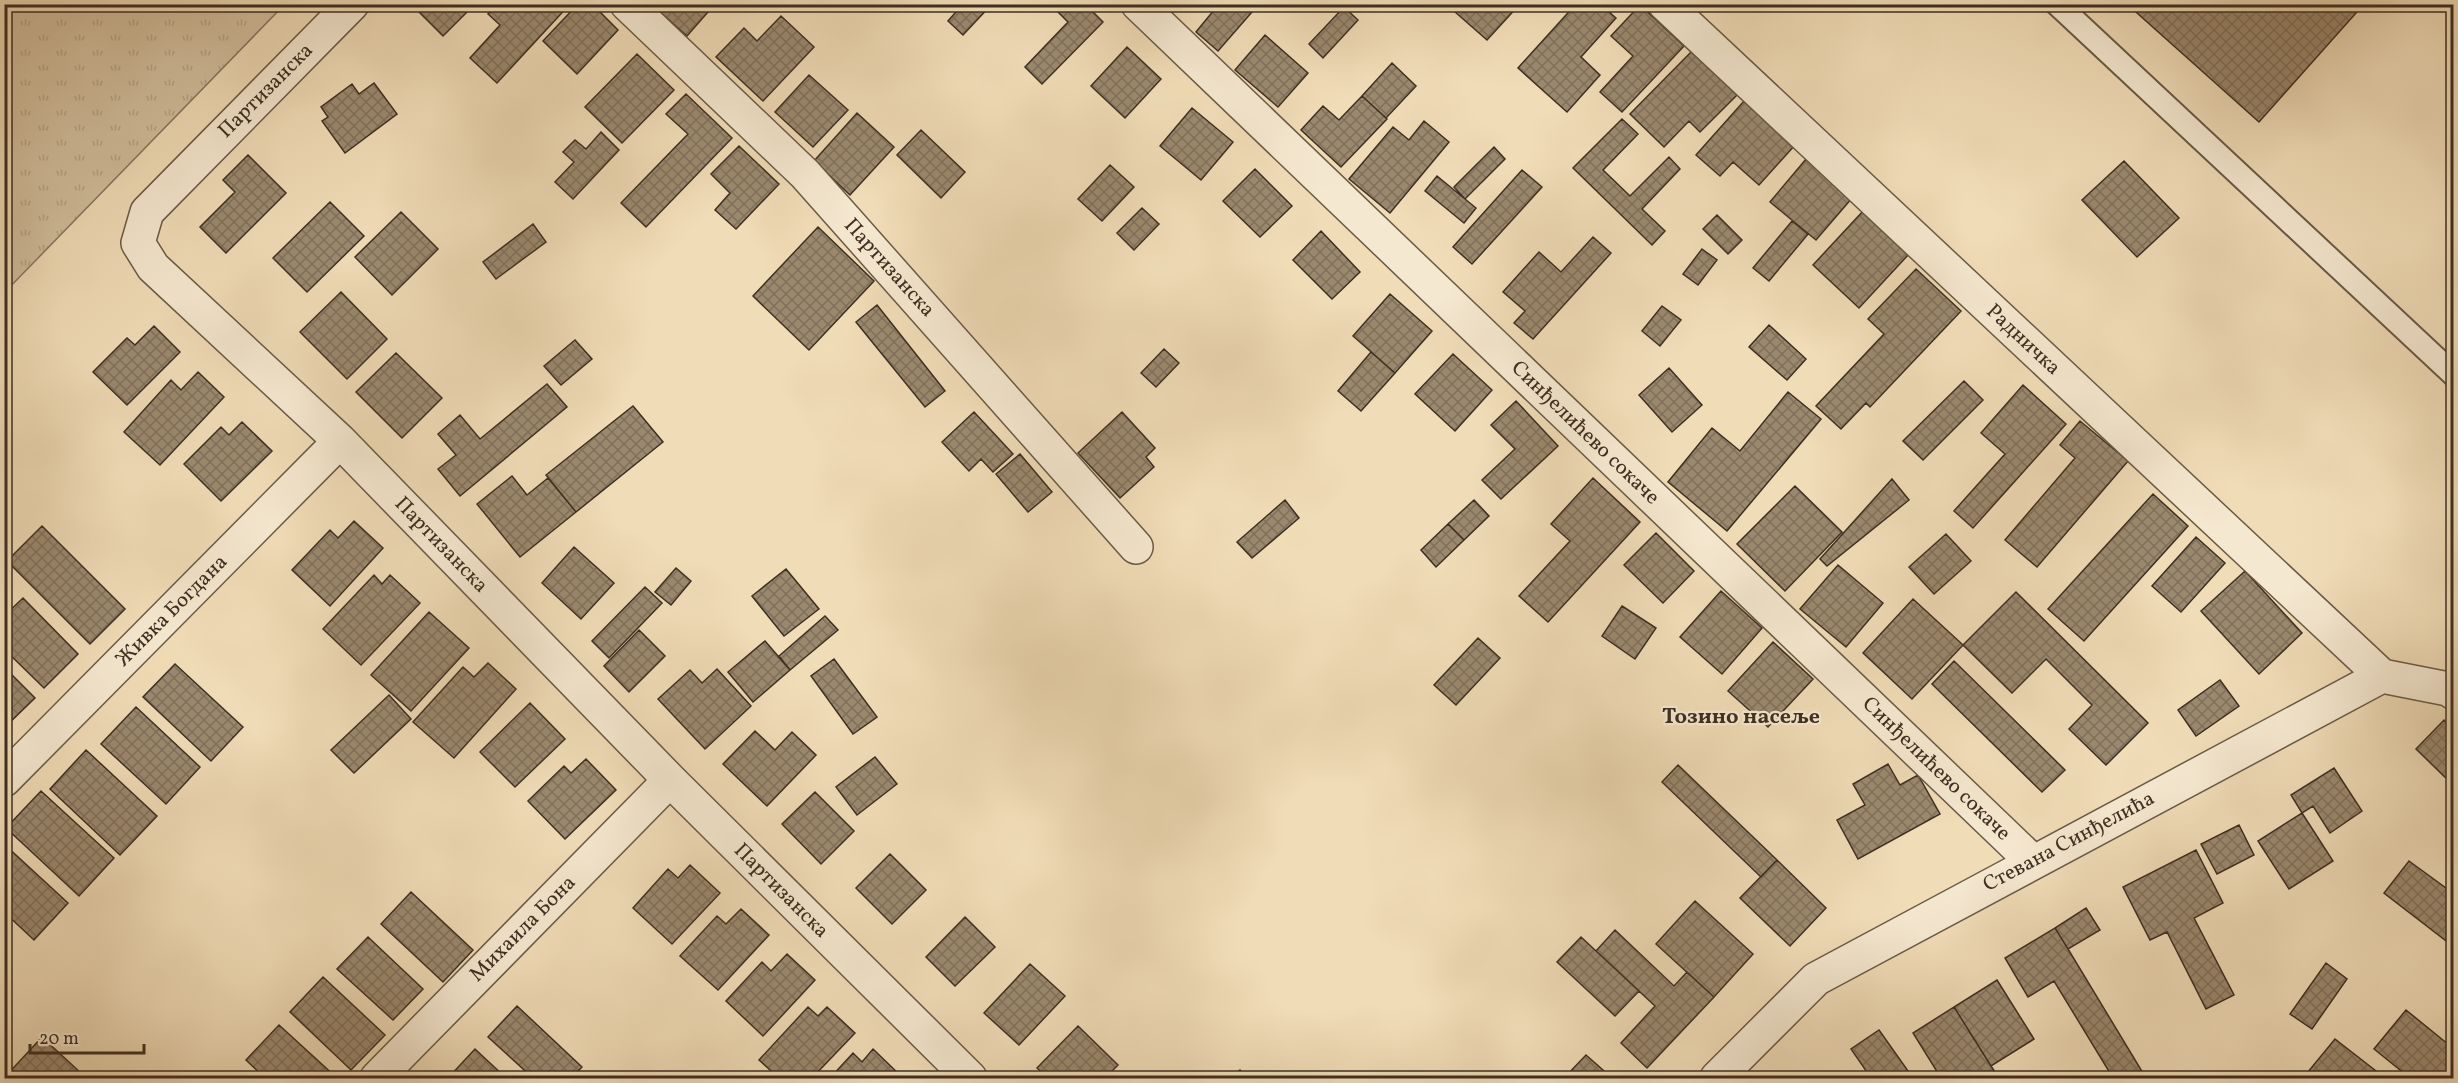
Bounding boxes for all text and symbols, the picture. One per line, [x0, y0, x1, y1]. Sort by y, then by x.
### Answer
street label: Партизанска [212, 37, 320, 145]
street label: Партизанска [837, 212, 941, 324]
street label: Радничка [1979, 298, 2067, 382]
street label: Синђелићево сокаче [1504, 354, 1666, 512]
street label: Партизанска [387, 490, 495, 600]
street label: Живка Богдана [109, 548, 235, 674]
street label: Синђелићево сокаче [1855, 690, 2017, 848]
district label: Тозино насеље [1662, 702, 1820, 733]
street label: Стевана Синђелића [1978, 784, 2160, 900]
street label: Партизанска [727, 837, 835, 945]
street label: Михаила Бона [463, 869, 583, 989]
scale bar [30, 1017, 144, 1055]
text: 20 m [39, 1027, 79, 1052]

